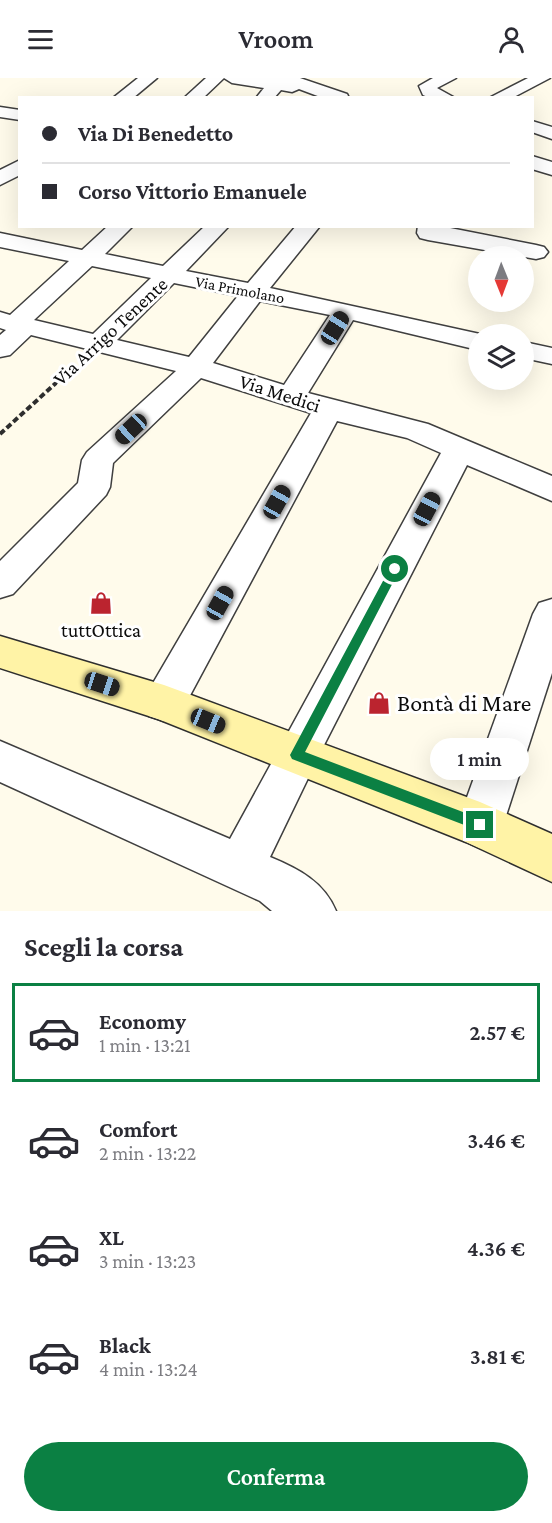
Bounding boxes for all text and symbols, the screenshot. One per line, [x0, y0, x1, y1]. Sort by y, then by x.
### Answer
icon: menu [24, 23, 57, 56]
icon: person [495, 23, 528, 56]
text: Vroom [238, 24, 314, 54]
text: Via Di Benedetto [78, 121, 233, 146]
text: Corso Vittorio Emanuele [78, 179, 307, 204]
north arrow [468, 246, 534, 312]
map controls [468, 246, 534, 390]
street label: Via Arrigo Tenente [48, 272, 172, 390]
street label: Via Primolano [194, 273, 286, 306]
car [318, 308, 352, 348]
button: layers [468, 324, 534, 390]
street label: Via Medici [237, 370, 323, 416]
car [112, 410, 150, 448]
car [260, 482, 294, 522]
car [411, 489, 443, 529]
route start [381, 555, 408, 582]
car [203, 583, 237, 623]
shop icon: tuttOttica [88, 590, 114, 616]
place label: tuttOttica [61, 619, 141, 641]
car [82, 670, 122, 698]
place label: Bontà di Mare [397, 689, 531, 716]
shop icon: Bontà di Mare [366, 690, 392, 716]
car [188, 706, 228, 736]
callout: 1 min [430, 738, 530, 780]
text: 1 min [457, 748, 502, 770]
route end [466, 811, 493, 838]
text: Scegli la corsa [24, 932, 183, 962]
icon: car [27, 1006, 81, 1060]
text: Economy [99, 1009, 186, 1034]
text: 2.57 € [469, 1020, 525, 1045]
text: 1 min · 13:21 [99, 1034, 191, 1056]
icon: car [27, 1114, 81, 1168]
text: Comfort [99, 1117, 177, 1142]
text: 3.46 € [467, 1128, 525, 1153]
text: 2 min · 13:22 [99, 1142, 196, 1164]
icon: car [27, 1222, 81, 1276]
text: XL [99, 1225, 124, 1250]
text: 4.36 € [467, 1236, 525, 1261]
text: 3 min · 13:23 [99, 1250, 196, 1272]
icon: car [27, 1330, 81, 1384]
text: Black [99, 1333, 151, 1358]
text: 3.81 € [470, 1344, 525, 1369]
text: 4 min · 13:24 [99, 1358, 198, 1380]
button: Conferma [24, 1442, 528, 1511]

